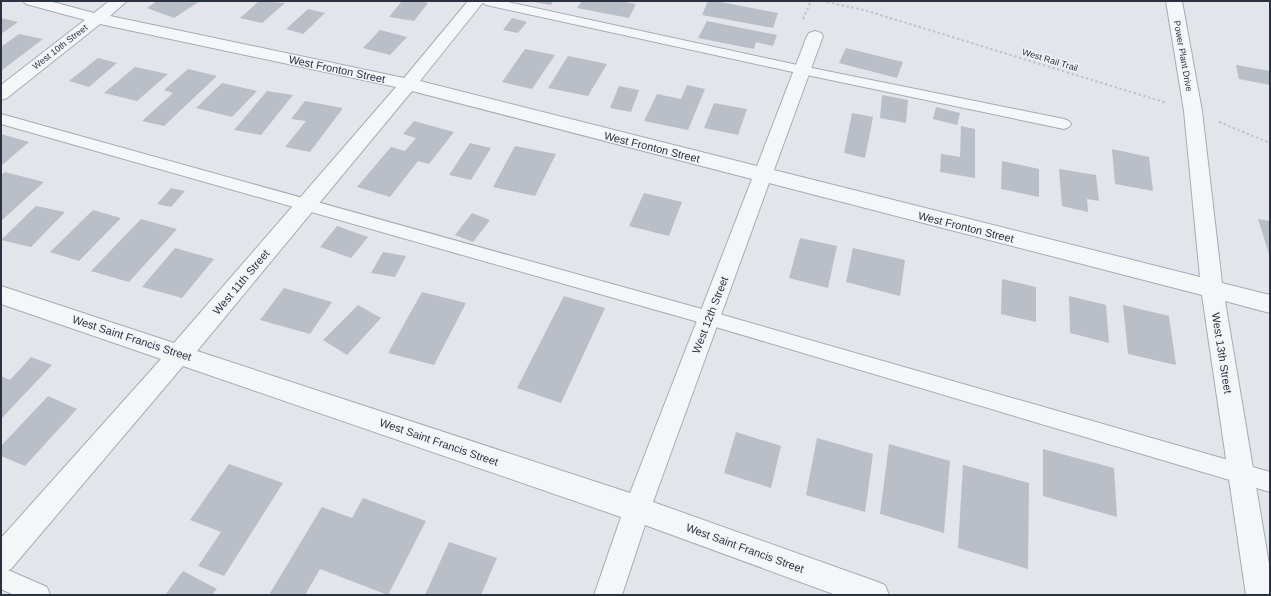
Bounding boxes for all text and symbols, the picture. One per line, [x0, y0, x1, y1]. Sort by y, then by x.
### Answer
street label: Power Plant Drive [1172, 20, 1194, 92]
street label: West 10th Street [31, 22, 90, 72]
street label: West Rail Trail [1021, 47, 1079, 73]
street label: West Fronton Street [288, 53, 386, 85]
street label: West Fronton Street [603, 129, 701, 165]
street label: West Fronton Street [917, 209, 1015, 245]
street label: West 11th Street [210, 247, 272, 317]
street label: West 12th Street [690, 275, 730, 355]
street label: West 13th Street [1210, 312, 1234, 394]
street label: West Saint Francis Street [71, 313, 193, 363]
street label: West Saint Francis Street [378, 416, 500, 468]
street label: West Saint Francis Street [684, 521, 806, 575]

